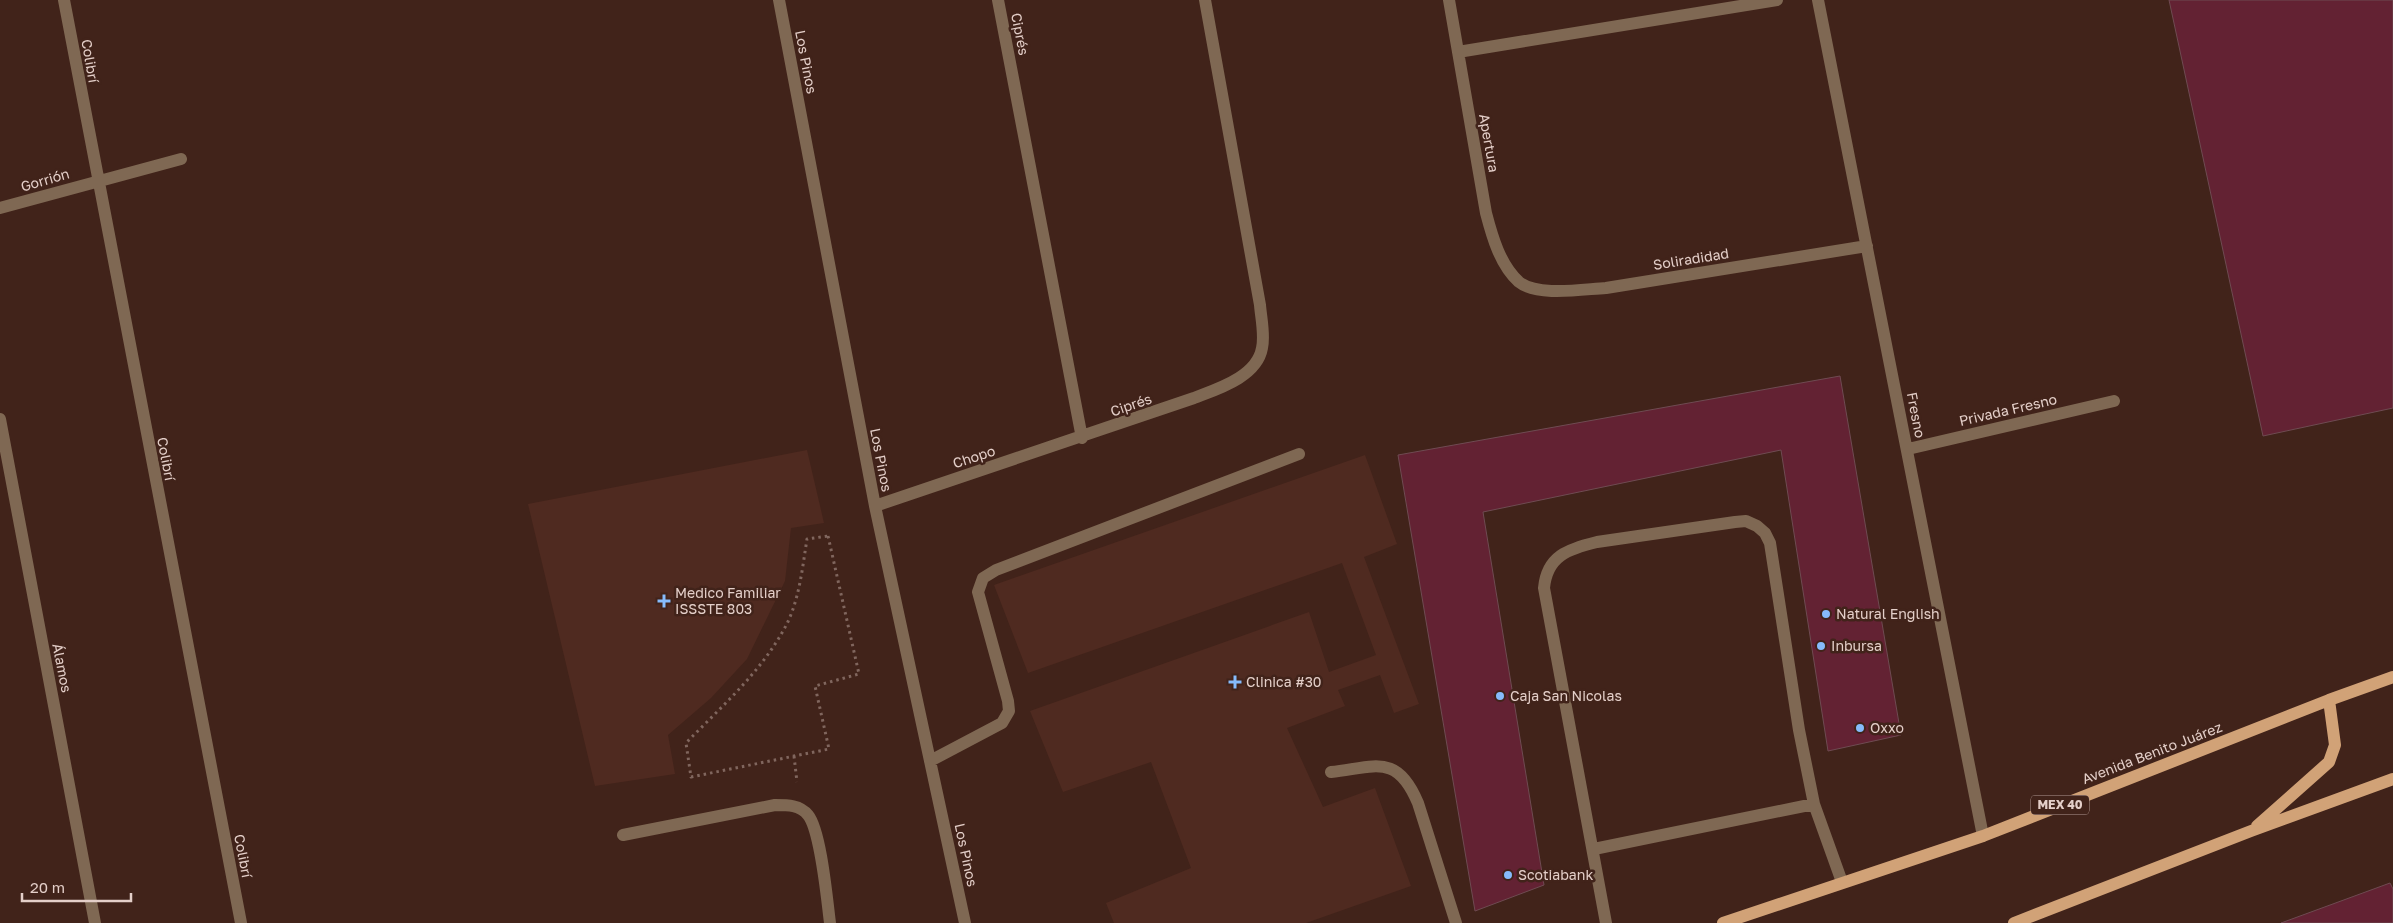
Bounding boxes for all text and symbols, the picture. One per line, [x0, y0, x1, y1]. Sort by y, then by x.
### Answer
street label: Ciprés [1008, 11, 1033, 57]
street label: Los Pinos [792, 29, 821, 95]
street label: Colibrí [78, 38, 103, 85]
street label: Apertura [1476, 112, 1503, 174]
street label: Gorrión [19, 164, 71, 195]
street label: Soliradidad [1652, 244, 1730, 273]
street label: Ciprés [1108, 390, 1154, 420]
street label: Privada Fresno [1957, 390, 2058, 429]
street label: Fresno [1904, 391, 1929, 439]
street label: Los Pinos [867, 427, 896, 493]
street label: Colibrí [154, 436, 179, 483]
street label: Chopo [951, 442, 997, 471]
place label: Medico Familiar ISSSTE 803 [675, 584, 781, 617]
marker: Medico Familiar ISSSTE 803 [657, 594, 671, 608]
place label: Natural English [1836, 605, 1940, 622]
marker: Natural English [1820, 608, 1832, 620]
place label: Inbursa [1831, 637, 1882, 654]
marker: Inbursa [1815, 640, 1827, 652]
street label: Álamos [49, 642, 76, 694]
place label: Clinica #30 [1246, 673, 1322, 690]
marker: Clinica #30 [1228, 675, 1242, 689]
place label: Caja San Nicolas [1510, 687, 1622, 704]
marker: Caja San Nicolas [1494, 690, 1506, 702]
street label: Avenida Benito Juárez [2079, 718, 2224, 787]
place label: Oxxo [1870, 719, 1904, 736]
marker: Oxxo [1854, 722, 1866, 734]
road number: MEX 40 [2031, 796, 2089, 814]
street label: Los Pinos [951, 822, 982, 888]
street label: Colibrí [231, 833, 256, 880]
place label: Scotiabank [1518, 866, 1593, 883]
marker: Scotiabank [1502, 869, 1514, 881]
scale bar [22, 870, 131, 902]
text: 20 m [30, 878, 65, 896]

